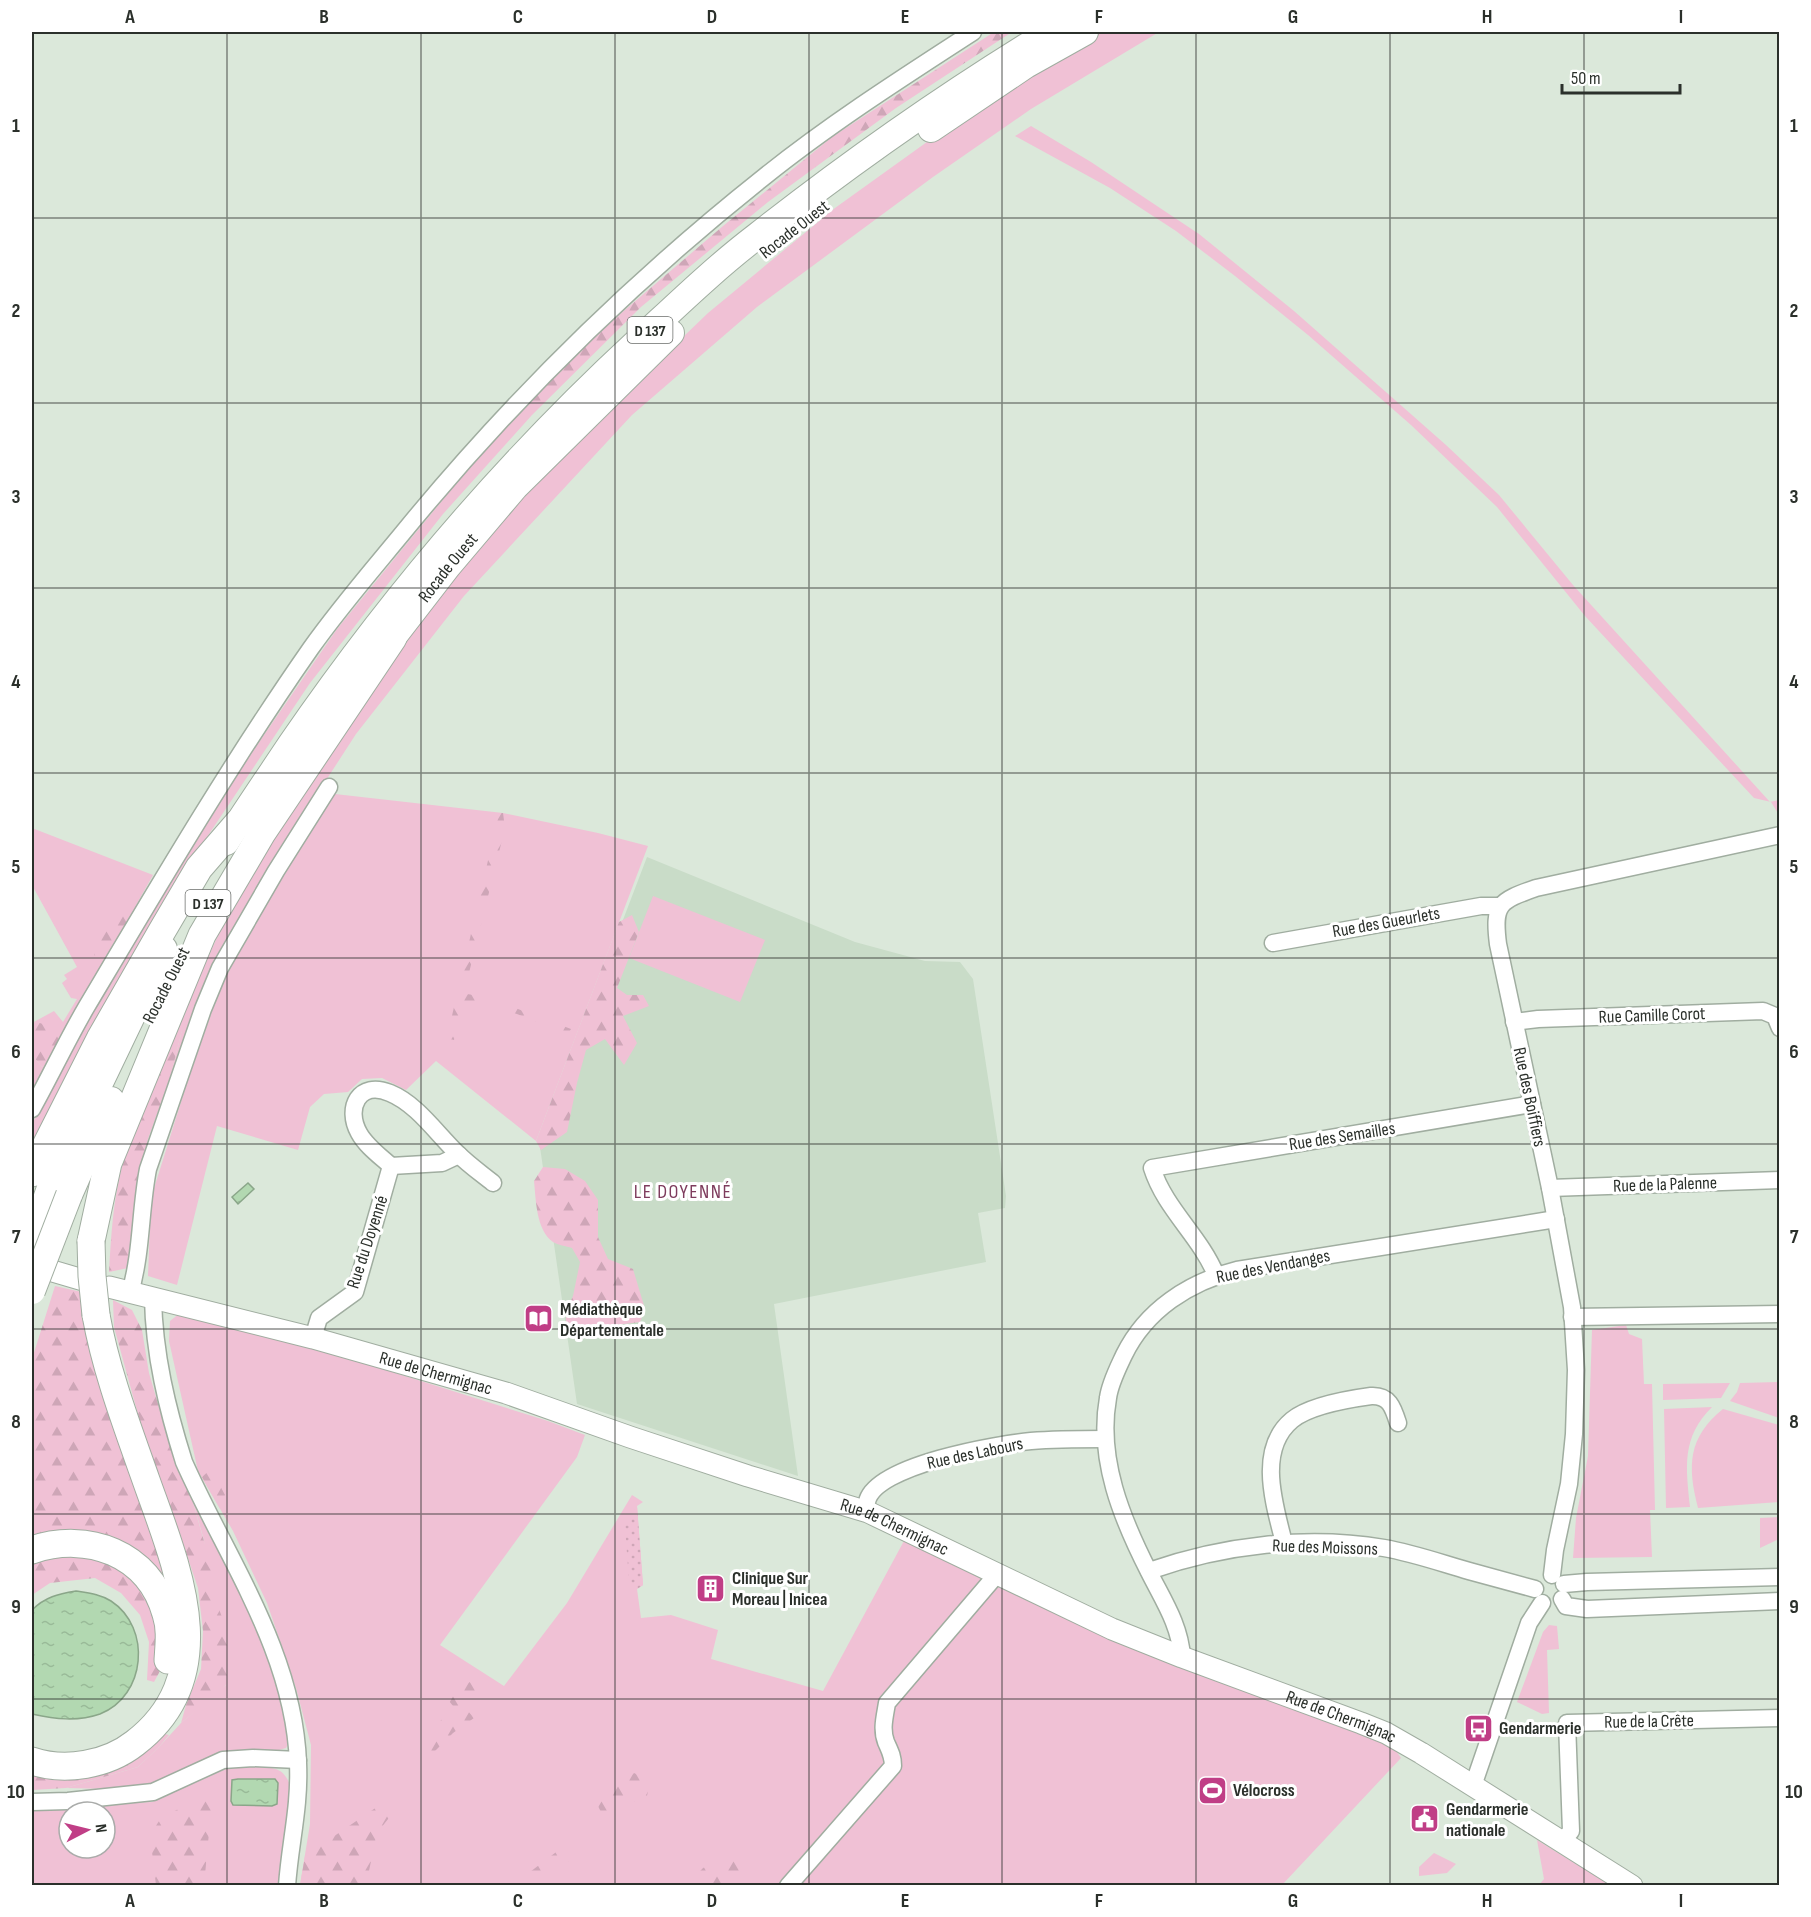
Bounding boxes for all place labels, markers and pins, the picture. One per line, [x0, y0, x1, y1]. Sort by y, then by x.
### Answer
place label: Médiathèque Départementale [560, 1299, 664, 1341]
library icon: Médiathèque Départementale [523, 1303, 555, 1335]
place label: Clinique Sur Moreau | Inicea [732, 1568, 827, 1610]
building icon: Clinique Sur Moreau | Inicea [695, 1572, 727, 1604]
bus stop icon: Gendarmerie [1462, 1712, 1494, 1744]
place label: Gendarmerie [1499, 1718, 1581, 1739]
sports icon: Vélocross [1196, 1774, 1228, 1806]
place label: Vélocross [1233, 1780, 1295, 1801]
place label: Gendarmerie nationale [1446, 1799, 1528, 1841]
public building icon: Gendarmerie nationale [1409, 1803, 1441, 1835]

